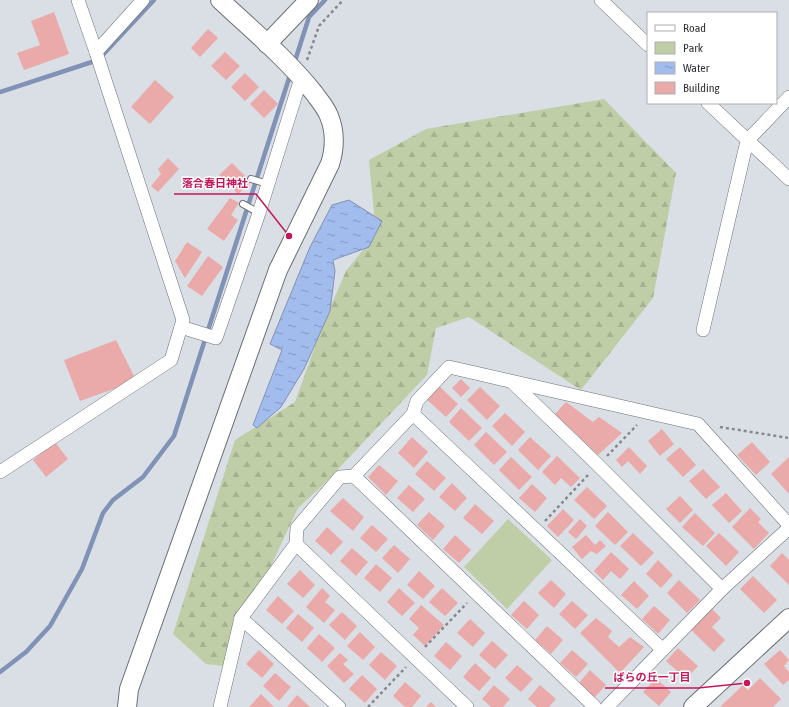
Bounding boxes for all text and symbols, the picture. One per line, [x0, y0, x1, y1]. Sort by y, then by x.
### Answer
legend [647, 12, 777, 104]
text: Road [683, 21, 706, 35]
text: Park [683, 41, 704, 55]
text: Water [683, 61, 710, 75]
text: Building [683, 81, 721, 95]
callout: 落合春日神社 [174, 171, 256, 194]
text: 落合春日神社 [182, 177, 248, 189]
callout: ばらの丘一丁目 [605, 665, 698, 688]
text: ばらの丘一丁目 [614, 671, 691, 683]

